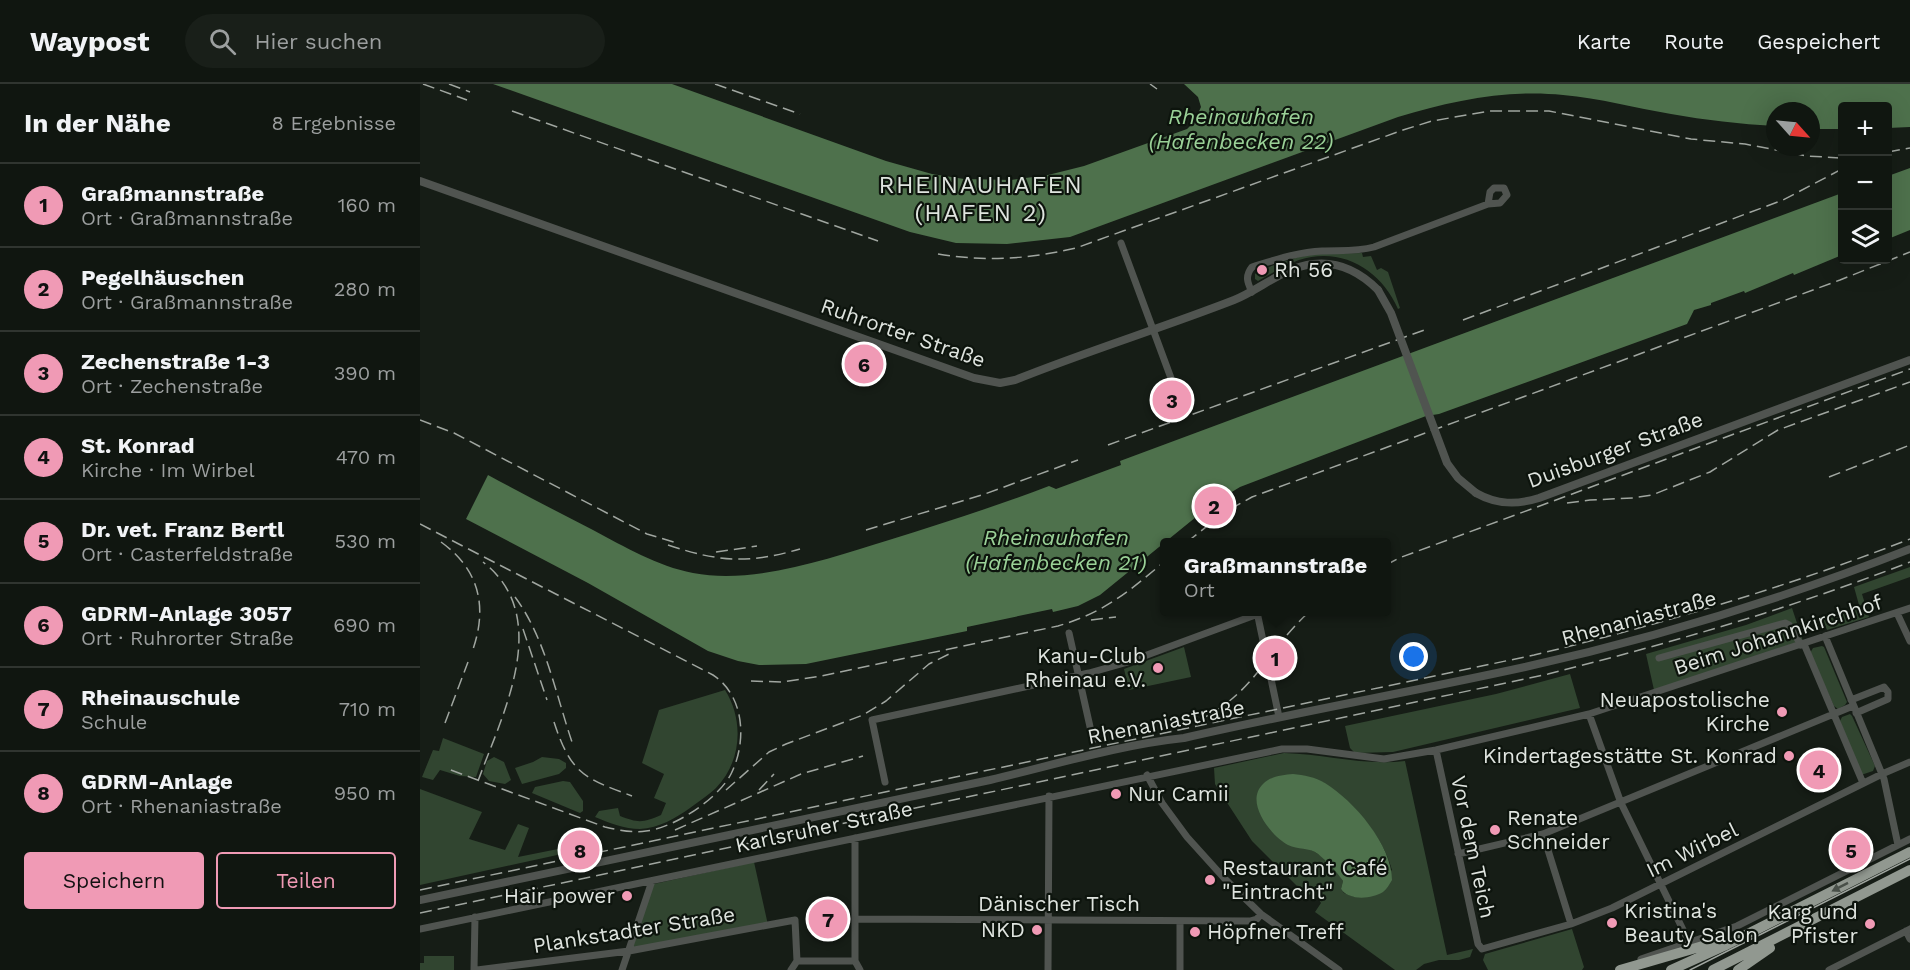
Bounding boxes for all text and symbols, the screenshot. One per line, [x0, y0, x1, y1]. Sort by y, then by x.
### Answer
search box [185, 14, 605, 68]
text: Waypost [30, 25, 149, 58]
icon: search [206, 25, 239, 58]
text: Hier suchen [254, 29, 382, 54]
text: Karte [1577, 29, 1631, 54]
text: Route [1664, 29, 1724, 54]
text: Gespeichert [1757, 29, 1880, 54]
north arrow [1766, 102, 1820, 156]
map controls [1838, 102, 1892, 264]
button: + [1838, 102, 1892, 156]
water label: Rheinauhafen (Hafenbecken 22) [1148, 104, 1334, 154]
text: In der Nähe [24, 108, 171, 138]
text: 8 Ergebnisse [271, 111, 396, 135]
button: − [1838, 156, 1892, 210]
district label: RHEINAUHAFEN (HAFEN 2) [879, 171, 1083, 227]
text: Graßmannstraße [81, 181, 264, 206]
text: 1 [39, 193, 48, 217]
text: 160 m [338, 193, 396, 217]
text: Ort · Graßmannstraße [81, 206, 293, 230]
button: layers [1838, 210, 1892, 264]
place label: Rh 56 [1274, 257, 1333, 282]
marker: Rh 56 [1255, 263, 1269, 277]
text: Pegelhäuschen [81, 265, 245, 290]
text: 2 [38, 277, 49, 301]
text: 280 m [334, 277, 396, 301]
text: Ort · Graßmannstraße [81, 290, 293, 314]
street label: Ruhrorter Straße [818, 293, 989, 372]
pin: 6 [844, 342, 884, 386]
text: Zechenstraße 1-3 [81, 349, 270, 374]
text: 3 [38, 361, 49, 385]
text: 390 m [334, 361, 396, 385]
text: Ort · Zechenstraße [81, 374, 263, 398]
pin: 3 [1152, 378, 1191, 422]
street label: Duisburger Straße [1524, 406, 1706, 493]
text: St. Konrad [81, 433, 195, 458]
text: 4 [37, 445, 50, 469]
text: 470 m [336, 445, 396, 469]
text: Kirche · Im Wirbel [81, 458, 255, 482]
pin: 2 [1194, 484, 1234, 528]
text: Dr. vet. Franz Bertl [81, 517, 284, 542]
water label: Rheinauhafen (Hafenbecken 21) [965, 525, 1147, 575]
text: 5 [38, 529, 49, 553]
text: 530 m [334, 529, 396, 553]
popup [1160, 538, 1391, 616]
text: Ort · Casterfeldstraße [81, 542, 293, 566]
text: Graßmannstraße [1184, 553, 1367, 578]
text: Ort [1184, 578, 1215, 602]
street label: Rhenaniastraße [1559, 585, 1719, 650]
street label: Beim Johannkirchhof [1671, 589, 1885, 680]
text: GDRM-Anlage 3057 [81, 601, 292, 626]
text: 6 [37, 613, 50, 637]
text: 690 m [333, 613, 396, 637]
text: Ort · Ruhrorter Straße [81, 626, 294, 650]
pin: 1 [1256, 636, 1294, 680]
your location [1399, 642, 1428, 671]
place label: Kanu-Club Rheinau e.V. [1024, 643, 1146, 692]
marker: Kanu-Club Rheinau e.V. [1151, 661, 1165, 675]
text: Rheinauschule [81, 685, 240, 710]
place label: Neuapostolische Kirche [1600, 687, 1770, 736]
street label: Rhenaniastraße [1085, 694, 1247, 749]
text: 7 [37, 697, 50, 721]
text: 710 m [339, 697, 396, 721]
marker: Neuapostolische Kirche [1775, 705, 1789, 719]
text: Schule [81, 710, 147, 734]
place label: Kindertagesstätte St. Konrad [1483, 743, 1777, 768]
pin: 4 [1800, 748, 1838, 792]
marker: Kindertagesstätte St. Konrad [1782, 749, 1796, 763]
text: GDRM-Anlage [81, 769, 233, 794]
street label: Vor dem Teich [1446, 773, 1501, 921]
text: 8 [37, 781, 50, 805]
text: 950 m [334, 781, 396, 805]
place label: Nur Camii [1128, 781, 1229, 806]
marker: Nur Camii [1109, 787, 1123, 801]
text: Ort · Rhenaniastraße [81, 794, 282, 818]
street label: Karlsruher Straße [733, 795, 915, 858]
place label: Renate Schneider [1507, 805, 1610, 854]
street label: Im Wirbel [1642, 816, 1742, 882]
marker: Renate Schneider [1488, 823, 1502, 837]
pin: 8 [560, 828, 600, 873]
pin: 5 [1832, 828, 1870, 873]
button: Speichern [24, 852, 204, 909]
button: Teilen [216, 852, 396, 909]
place label: Restaurant Café "Eintracht" [1222, 855, 1388, 904]
marker: Restaurant Café "Eintracht" [1203, 873, 1217, 887]
one-way arrow [1832, 882, 1849, 892]
place label: Hair power [504, 883, 615, 908]
marker: Hair power [620, 889, 634, 903]
street label: Dänischer Tisch [978, 891, 1140, 916]
pin: 7 [808, 896, 848, 942]
place label: Kristina's Beauty Salon [1624, 898, 1758, 947]
place label: Karg und Pfister [1767, 899, 1858, 948]
street label: Plankstadter Straße [531, 901, 737, 958]
marker: Kristina's Beauty Salon [1605, 916, 1619, 930]
place label: NKD [981, 917, 1025, 942]
marker: Karg und Pfister [1863, 917, 1877, 931]
place label: Höpfner Treff [1207, 919, 1344, 944]
marker: NKD [1030, 923, 1044, 937]
marker: Höpfner Treff [1188, 925, 1202, 939]

